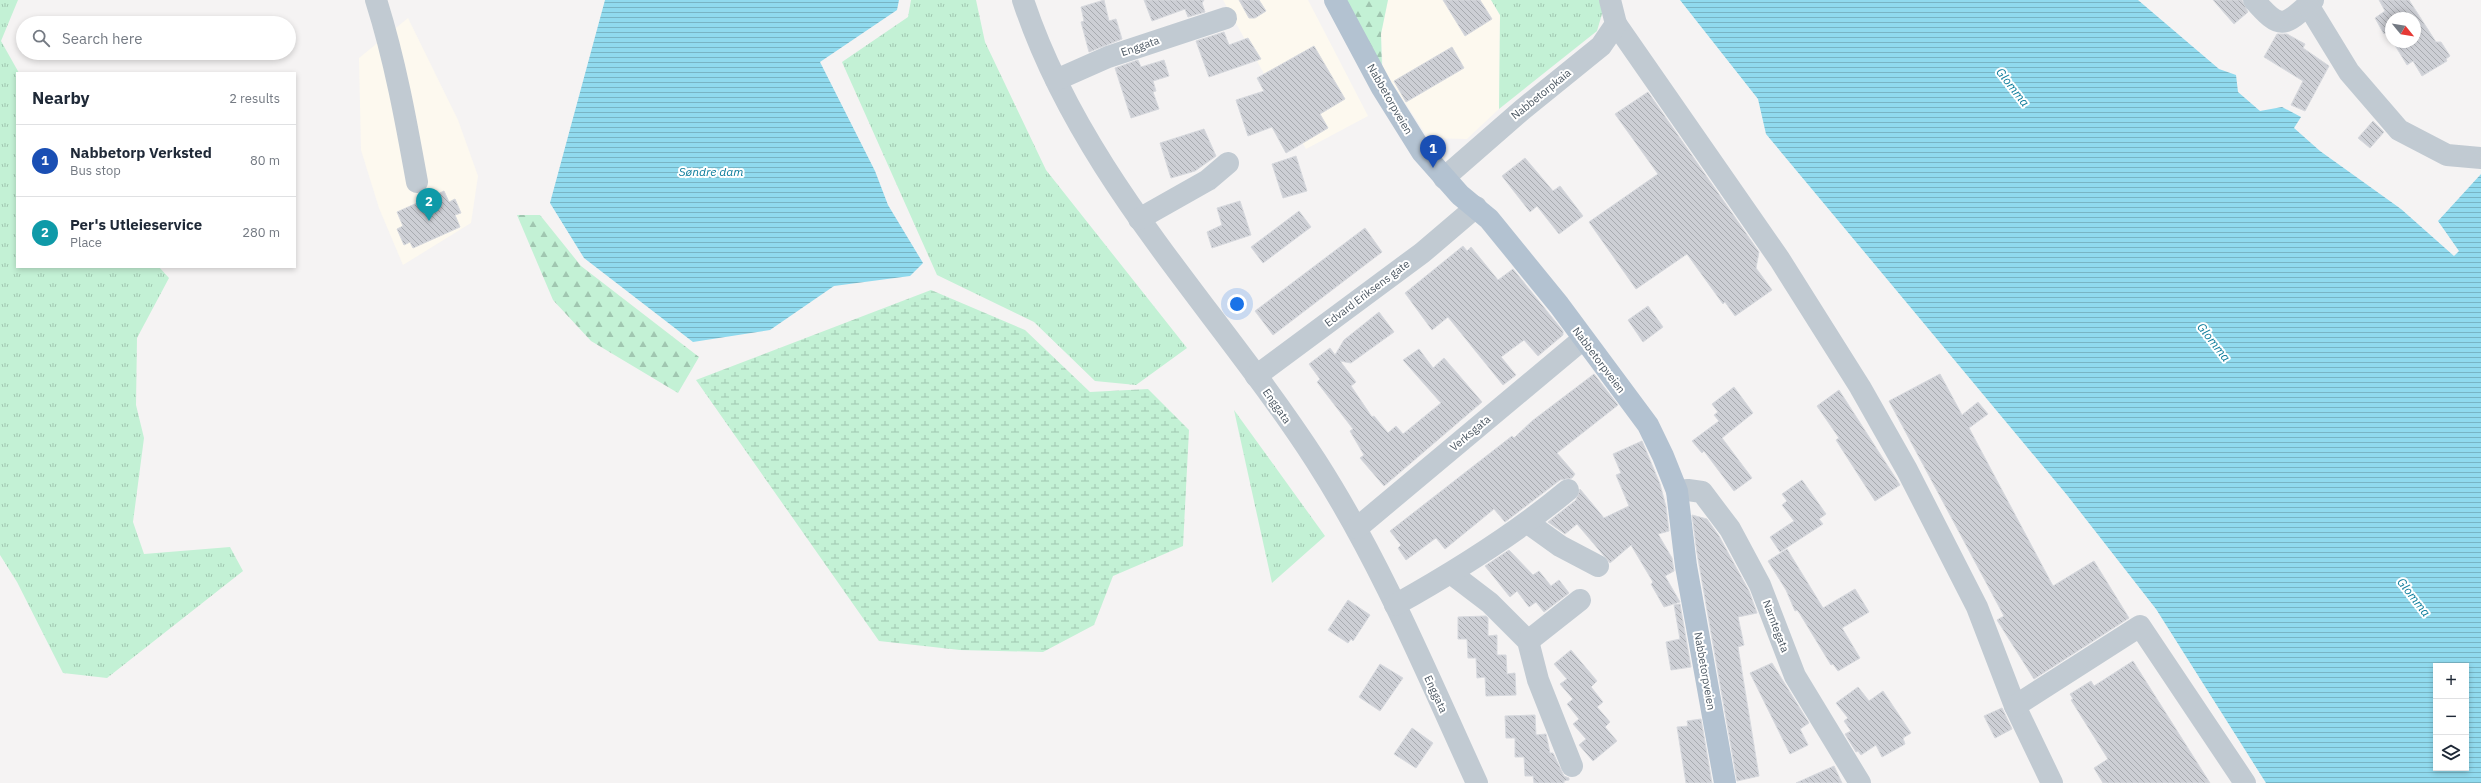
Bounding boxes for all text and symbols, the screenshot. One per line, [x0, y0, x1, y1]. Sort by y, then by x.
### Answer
north arrow [2385, 12, 2421, 48]
search box [16, 16, 296, 60]
icon: search [30, 27, 52, 49]
text: Search here [62, 29, 142, 48]
street label: Enggata [1119, 33, 1161, 59]
street label: Nabbetorpveien [1364, 61, 1416, 137]
street label: Nabbetorpkaia [1508, 65, 1574, 122]
water label: Glomma [1993, 65, 2033, 109]
text: Nearby [32, 87, 90, 109]
text: 2 results [229, 90, 280, 107]
pin: 1 [1420, 135, 1446, 168]
text: Nabbetorp Verksted [70, 143, 212, 162]
text: 1 [41, 152, 49, 169]
text: 80 m [250, 152, 280, 169]
text: Bus stop [70, 162, 121, 179]
water label: Søndre dam [679, 164, 743, 179]
pin: 2 [416, 188, 442, 221]
text: Per's Utleieservice [70, 215, 202, 234]
text: 2 [41, 224, 49, 241]
text: 280 m [242, 224, 280, 241]
text: Place [70, 234, 102, 251]
street label: Edvard Eriksens gate [1322, 256, 1412, 330]
your location [1227, 294, 1247, 314]
water label: Glomma [2194, 320, 2234, 364]
street label: Nabbetorpveien [1570, 324, 1628, 396]
street label: Enggata [1260, 386, 1294, 426]
street label: Verksgata [1447, 412, 1493, 454]
water label: Glomma [2394, 575, 2434, 619]
street label: Narntegata [1760, 598, 1792, 654]
street label: Nabbetorpveien [1691, 631, 1719, 711]
map controls [2433, 663, 2469, 771]
button: + [2433, 663, 2469, 699]
street label: Enggata [1421, 673, 1451, 715]
button: − [2433, 699, 2469, 735]
button: layers [2433, 735, 2469, 771]

